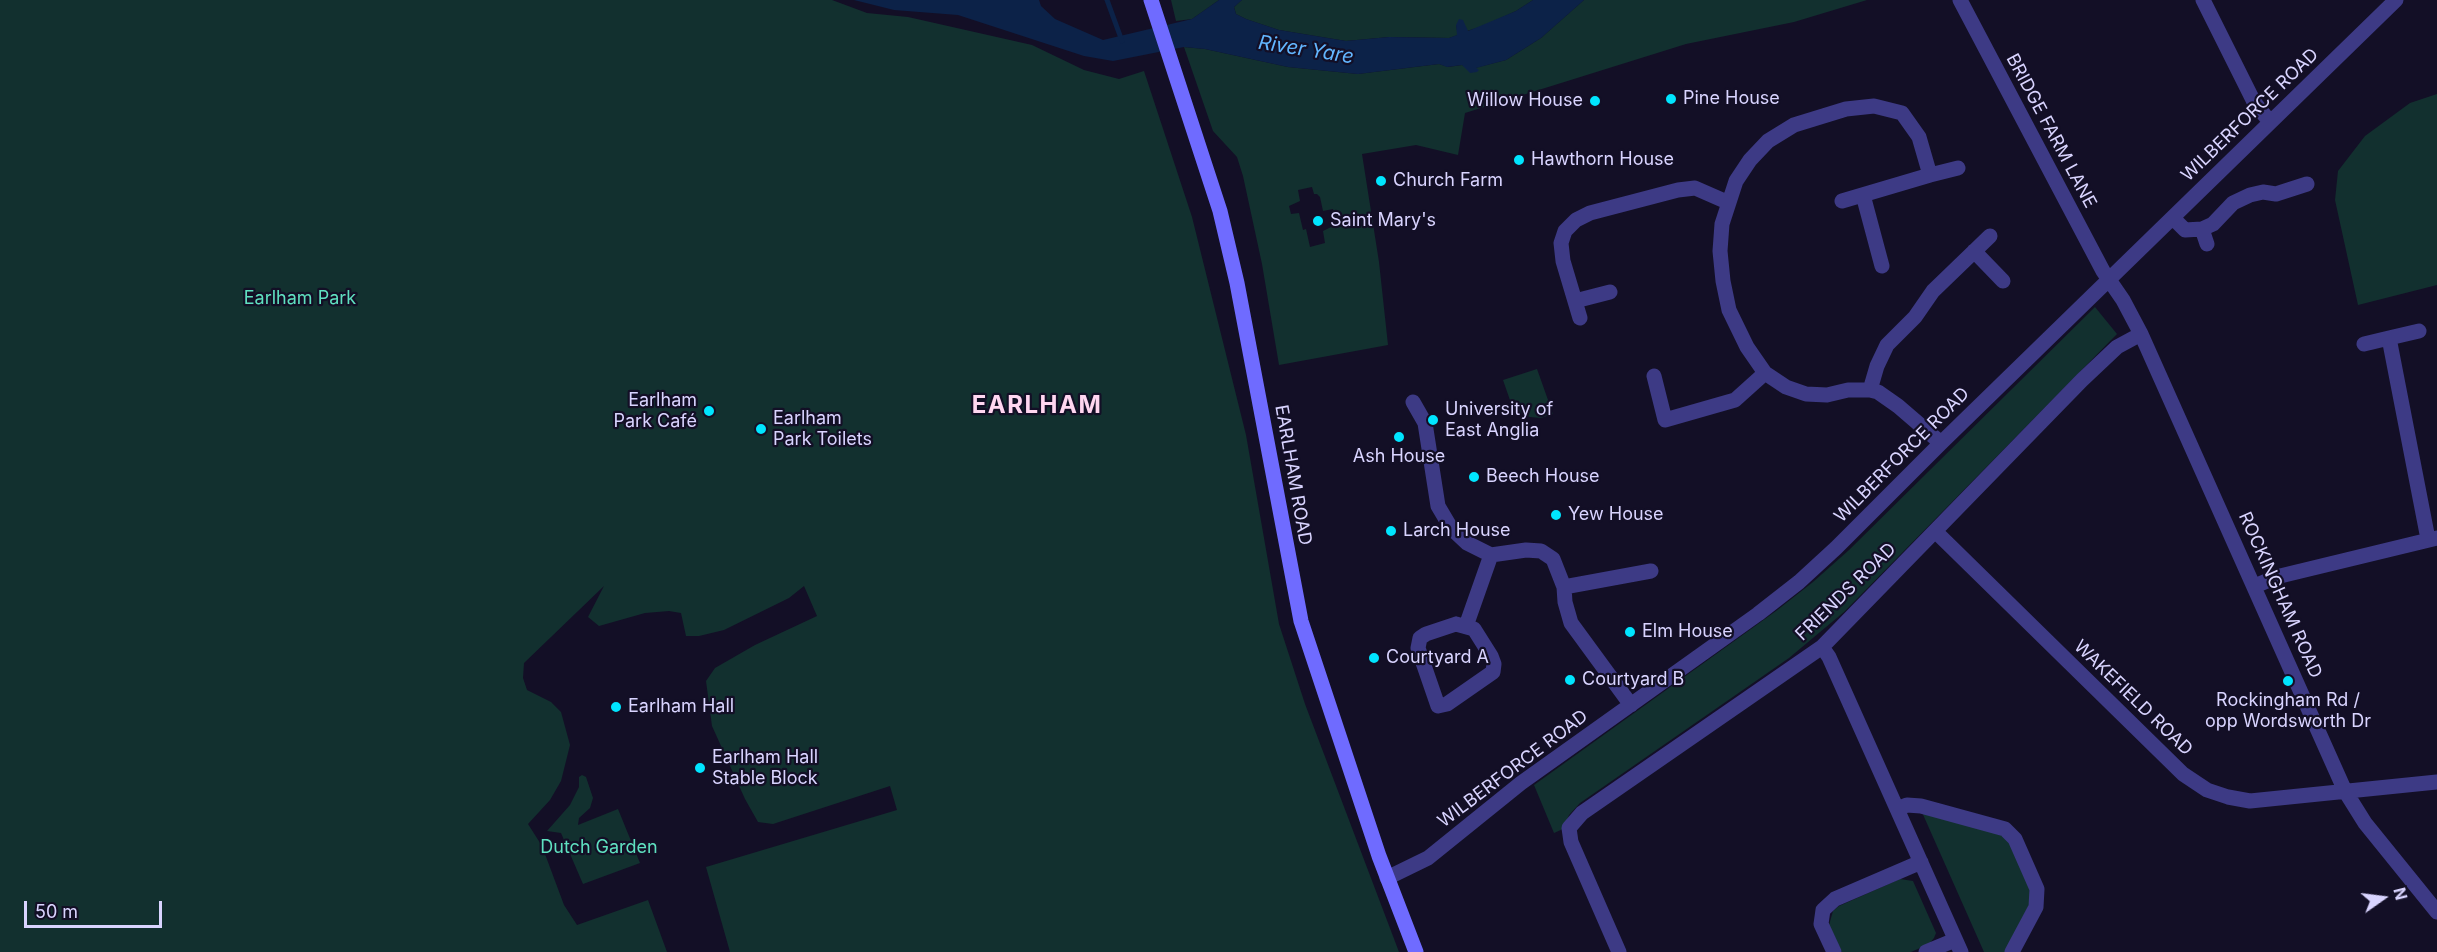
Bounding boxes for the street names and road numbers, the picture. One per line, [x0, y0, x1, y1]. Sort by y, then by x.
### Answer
street label: WILBERFORCE ROAD [2177, 44, 2323, 186]
street label: BRIDGE FARM LANE [2001, 50, 2101, 212]
street label: WILBERFORCE ROAD [1830, 383, 1974, 527]
street label: EARLHAM ROAD [1270, 403, 1316, 547]
street label: ROCKINGHAM ROAD [2234, 509, 2326, 681]
street label: FRIENDS ROAD [1791, 539, 1901, 645]
street label: WAKEFIELD ROAD [2069, 636, 2197, 760]
street label: WILBERFORCE ROAD [1434, 706, 1592, 832]

